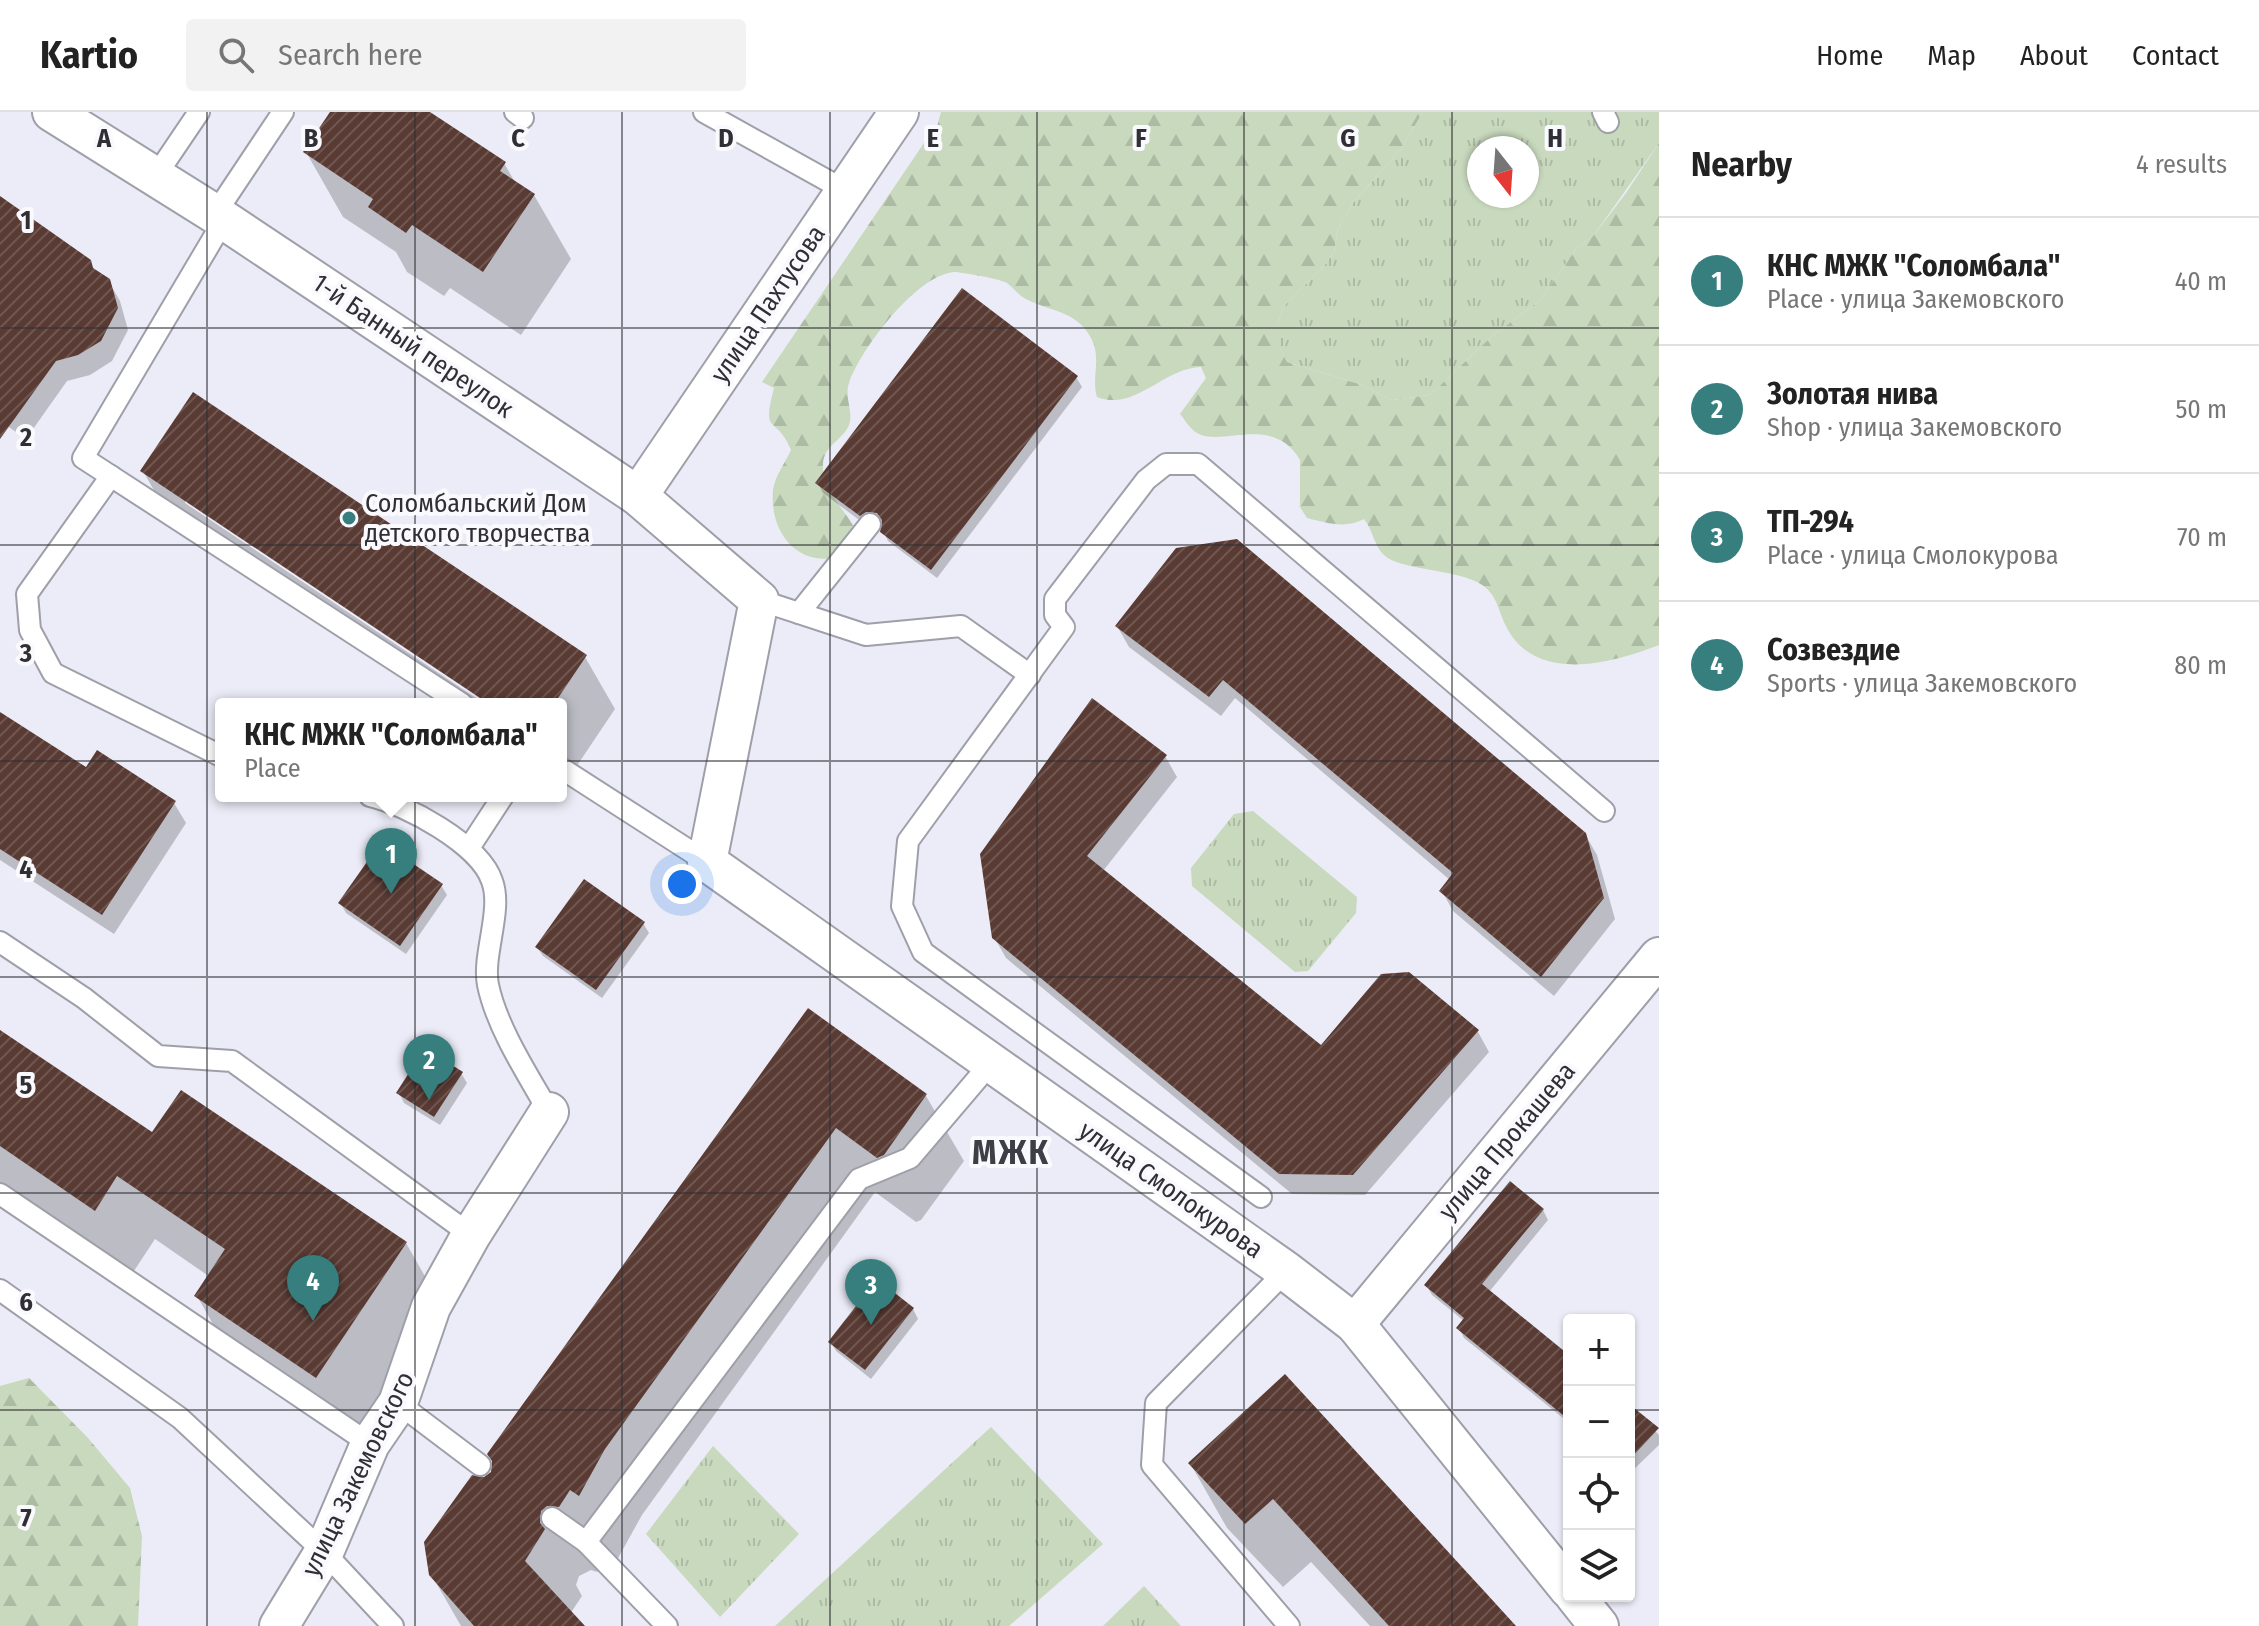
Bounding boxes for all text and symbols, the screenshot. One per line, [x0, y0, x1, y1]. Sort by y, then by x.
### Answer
search box [186, 19, 746, 91]
text: Kartio [40, 32, 138, 78]
icon: search [214, 33, 258, 77]
text: Search here [278, 37, 423, 73]
text: Home [1816, 39, 1883, 72]
text: Map [1927, 39, 1976, 72]
text: About [2020, 39, 2088, 72]
text: Contact [2132, 39, 2219, 72]
text: A [96, 123, 112, 154]
text: B [304, 123, 319, 154]
text: C [511, 123, 525, 154]
text: D [718, 123, 734, 154]
text: E [927, 123, 939, 154]
text: F [1135, 123, 1147, 154]
text: G [1340, 123, 1356, 154]
text: H [1547, 123, 1563, 154]
north arrow [1467, 136, 1539, 208]
text: Nearby [1691, 144, 1792, 185]
text: 4 results [2136, 149, 2227, 180]
text: 1 [21, 205, 32, 236]
street label: улица Пахтусова [704, 219, 832, 389]
text: КНС МЖК "Соломбала" [1767, 248, 2061, 284]
text: 1 [1712, 266, 1723, 297]
text: 40 m [2175, 266, 2227, 297]
street label: 1-й Банный переулок [307, 267, 519, 425]
text: Place · улица Закемовского [1767, 284, 2064, 315]
text: Золотая нива [1767, 376, 1938, 412]
text: 2 [1711, 394, 1723, 425]
text: 50 m [2175, 394, 2227, 425]
text: Shop · улица Закемовского [1767, 412, 2062, 443]
text: 2 [19, 422, 32, 453]
place label: Соломбальский Дом детского творчества [365, 488, 590, 549]
text: ТП-294 [1767, 504, 1854, 540]
marker: Соломбальский Дом детского творчества [340, 509, 358, 527]
text: 3 [1711, 522, 1723, 553]
text: 70 m [2177, 522, 2227, 553]
text: Place · улица Смолокурова [1767, 540, 2059, 571]
text: Созвездие [1767, 632, 1900, 668]
text: 3 [19, 638, 32, 669]
text: 4 [1710, 650, 1724, 681]
text: 80 m [2174, 650, 2227, 681]
text: Sports · улица Закемовского [1767, 668, 2077, 699]
popup [215, 698, 567, 802]
text: КНС МЖК "Соломбала" [244, 717, 538, 753]
text: Place [244, 753, 301, 784]
pin: 1 [365, 828, 417, 894]
text: 4 [19, 854, 33, 885]
your location [662, 864, 702, 904]
pin: 2 [403, 1034, 455, 1100]
street label: улица Прокашева [1432, 1056, 1582, 1226]
text: 5 [20, 1070, 33, 1101]
street label: улица Смолокурова [1073, 1115, 1269, 1265]
district label: МЖК [972, 1132, 1050, 1173]
pin: 4 [287, 1255, 339, 1321]
pin: 3 [845, 1259, 897, 1325]
text: 6 [19, 1287, 33, 1318]
map controls [1563, 1314, 1635, 1602]
button: + [1563, 1314, 1635, 1386]
street label: улица Закемовского [295, 1367, 421, 1581]
button: − [1563, 1386, 1635, 1458]
button: locate [1563, 1458, 1635, 1530]
text: 7 [20, 1503, 32, 1534]
button: layers [1563, 1530, 1635, 1602]

